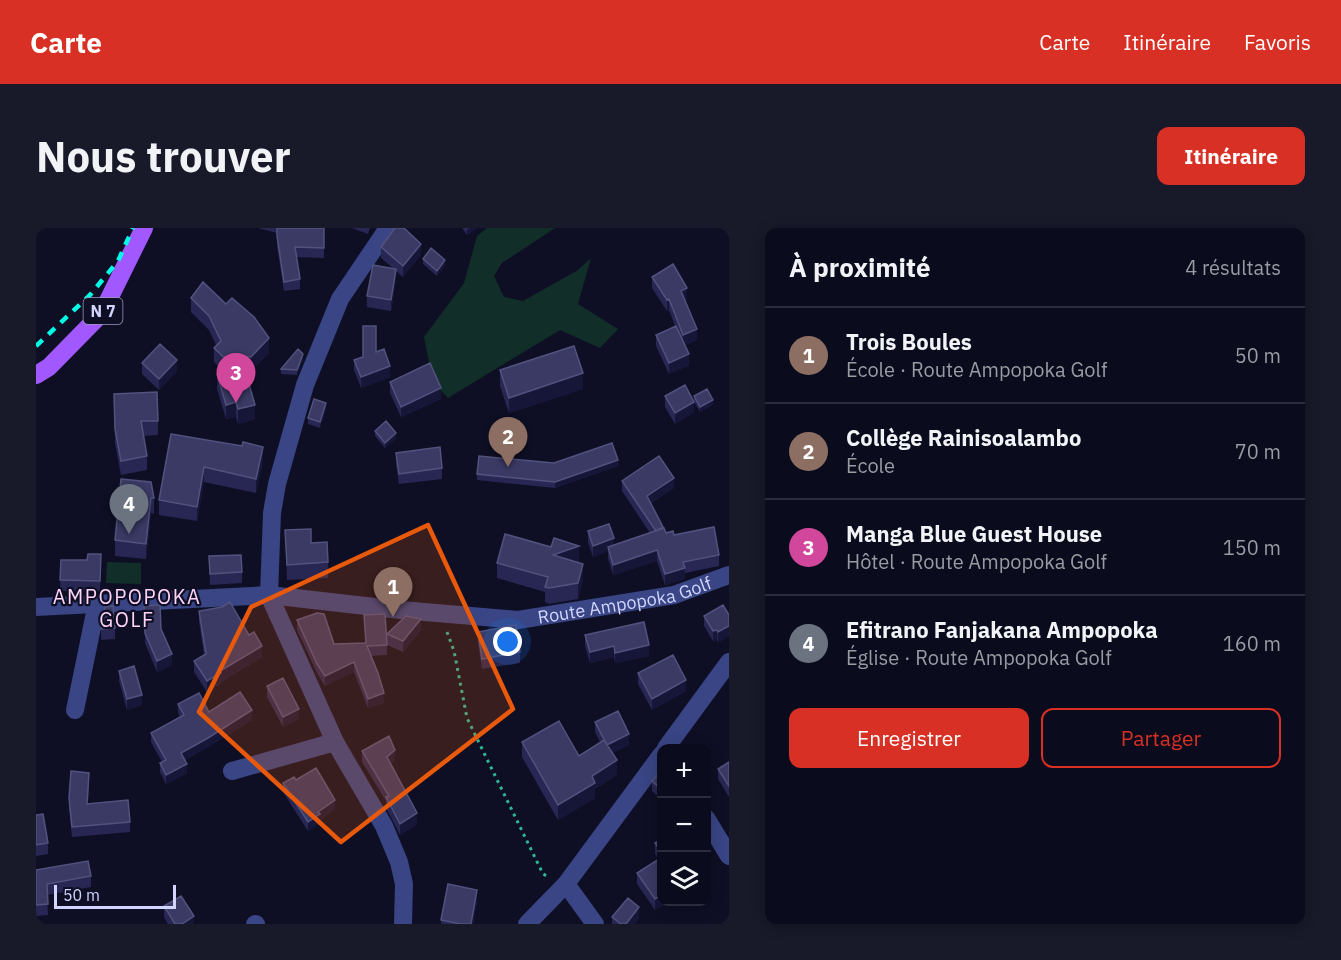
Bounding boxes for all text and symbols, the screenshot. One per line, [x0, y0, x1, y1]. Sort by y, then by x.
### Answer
text: Carte [30, 24, 102, 61]
text: Carte [1039, 28, 1090, 56]
text: Itinéraire [1123, 28, 1211, 56]
text: Favoris [1244, 28, 1311, 56]
button: Itinéraire [1157, 127, 1305, 185]
text: Nous trouver [36, 129, 291, 184]
text: À proximité [789, 250, 931, 284]
text: 4 résultats [1185, 254, 1281, 281]
road number: N 7 [84, 298, 122, 324]
text: Trois Boules [846, 327, 972, 356]
text: 1 [803, 342, 815, 369]
text: 50 m [1235, 342, 1281, 369]
pin: 3 [216, 354, 256, 403]
text: École · Route Ampopoka Golf [846, 356, 1107, 383]
pin: 2 [488, 418, 528, 467]
text: Collège Rainisoalambo [846, 423, 1081, 452]
text: 2 [803, 438, 815, 465]
text: 70 m [1235, 438, 1281, 465]
text: École [846, 452, 895, 479]
pin: 4 [110, 484, 148, 534]
text: Manga Blue Guest House [846, 519, 1102, 548]
text: 3 [803, 534, 815, 561]
text: 150 m [1223, 534, 1281, 561]
text: Hôtel · Route Ampopoka Golf [846, 548, 1107, 575]
pin: 1 [374, 568, 412, 617]
street label: Route Ampopoka Golf [536, 571, 715, 628]
district label: AMPOPOPOKA GOLF [53, 583, 201, 633]
text: Efitrano Fanjakana Ampopoka [846, 615, 1158, 644]
your location [493, 627, 522, 656]
text: 4 [803, 630, 815, 657]
text: 160 m [1223, 630, 1281, 657]
text: Église · Route Ampopoka Golf [846, 644, 1112, 671]
button: Enregistrer [789, 708, 1029, 768]
button: Partager [1041, 708, 1281, 768]
map controls [657, 744, 711, 906]
button: + [657, 744, 711, 798]
button: − [657, 798, 711, 852]
button: layers [657, 852, 711, 906]
scale bar [54, 882, 176, 910]
text: 50 m [63, 885, 100, 905]

